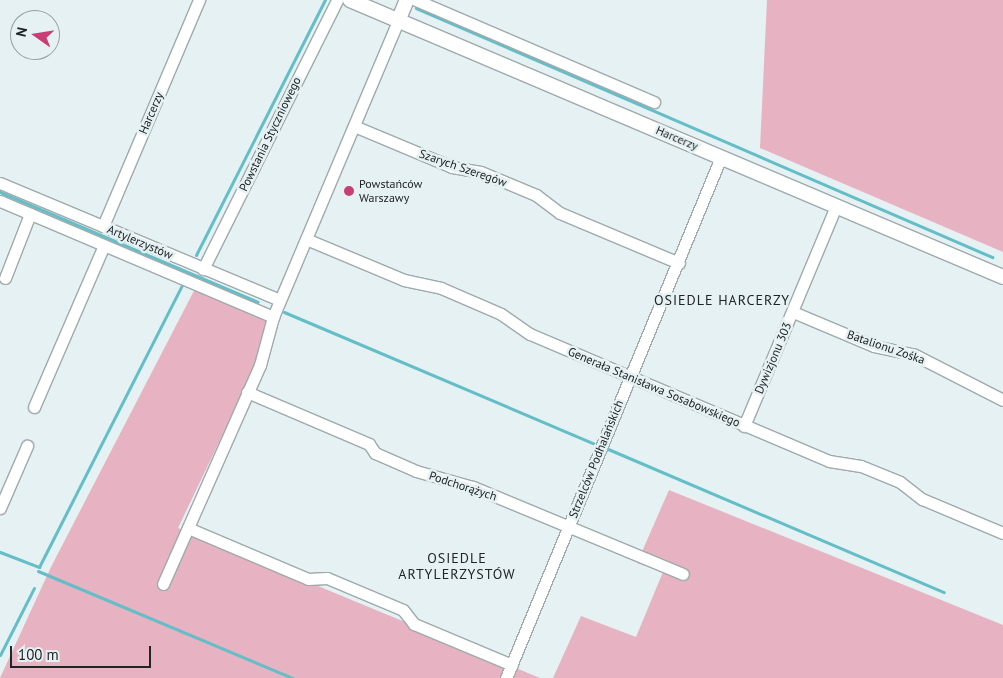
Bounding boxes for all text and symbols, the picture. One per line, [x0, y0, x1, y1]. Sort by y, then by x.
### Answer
north arrow [10, 10, 60, 60]
text: N [12, 25, 31, 38]
street label: Powstania Styczniowego [236, 74, 304, 194]
street label: Harcerzy [136, 90, 166, 136]
street label: Harcerzy [654, 123, 700, 153]
street label: Szarych Szeregów [417, 146, 509, 190]
place label: Powstańców Warszawy [359, 177, 422, 205]
marker: Powstańców Warszawy [343, 185, 355, 197]
street label: Artylerzystów [105, 222, 175, 262]
district label: OSIEDLE HARCERZY [652, 292, 792, 308]
street label: Dywizjonu 303 [751, 320, 795, 396]
street label: Batalionu Zośka [845, 327, 927, 367]
street label: Generała Stanisława Sosabowskiego [566, 344, 742, 430]
street label: Strzelców Podhalańskich [566, 398, 626, 520]
street label: Podchorążych [427, 468, 499, 504]
district label: OSIEDLE ARTYLERZYSTÓW [397, 550, 517, 582]
scale bar [12, 636, 154, 668]
text: 100 m [18, 645, 59, 664]

